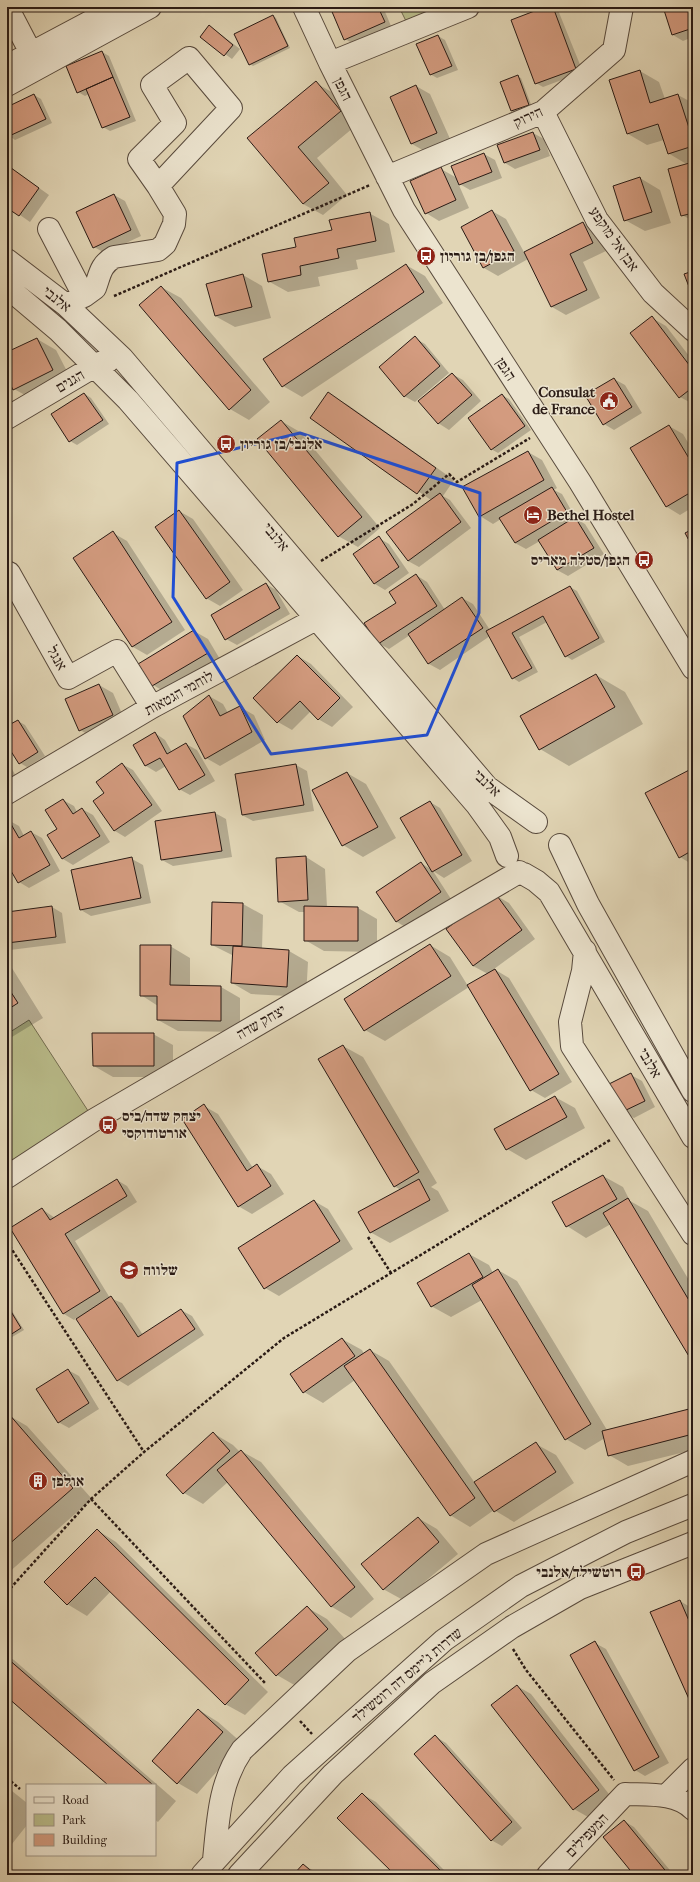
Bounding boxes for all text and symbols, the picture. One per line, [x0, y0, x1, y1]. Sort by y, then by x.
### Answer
street label: הגפן [330, 74, 356, 104]
street label: הירוק [510, 102, 546, 132]
street label: אבן אל מוקפע [585, 203, 643, 275]
bus stop icon: הגפן/בן גוריון [415, 245, 437, 267]
place label: הגפן/בן גוריון [440, 247, 515, 265]
street label: אלנבי [39, 282, 75, 316]
street label: הגפן [492, 354, 520, 384]
street label: הגנים [52, 366, 88, 396]
place label: Consulat de France [532, 383, 596, 418]
public building icon: Consulat de France [598, 390, 620, 412]
bus stop icon: אלנבי/בן גוריון [215, 433, 237, 455]
place label: אלנבי/בן גוריון [240, 435, 322, 453]
hotel icon: Bethel Hostel [522, 504, 544, 526]
place label: Bethel Hostel [547, 506, 635, 524]
street label: אלנבי [259, 519, 293, 555]
bus stop icon: הגפן/סטלה מאריס [633, 549, 655, 571]
place label: הגפן/סטלה מאריס [531, 551, 630, 569]
street label: אנגל [43, 643, 71, 673]
street label: לוחמי הגטאות [141, 667, 217, 719]
street label: אלנבי [469, 766, 505, 800]
street label: יצחק שדה [233, 1001, 289, 1043]
street label: אלנבי [634, 1045, 666, 1081]
place label: יצחק שדה/ביס אורטודוקסי [122, 1107, 201, 1142]
bus stop icon: יצחק שדה/ביס אורטודוקסי [97, 1114, 119, 1136]
school or university icon: שלווה [118, 1259, 140, 1281]
place label: שלווה [143, 1261, 178, 1279]
building icon: אולפן [27, 1470, 49, 1492]
place label: אולפן [52, 1472, 84, 1490]
bus stop icon: רוטשילד/אלנבי [625, 1561, 647, 1583]
place label: רוטשילד/אלנבי [536, 1563, 622, 1581]
street label: שדרות ג'יימס דה רוטשילד [348, 1624, 466, 1726]
legend [26, 1784, 156, 1856]
text: Road [62, 1793, 89, 1807]
street label: המעפילים [562, 1809, 612, 1861]
text: Park [62, 1813, 87, 1827]
text: Building [62, 1833, 107, 1847]

